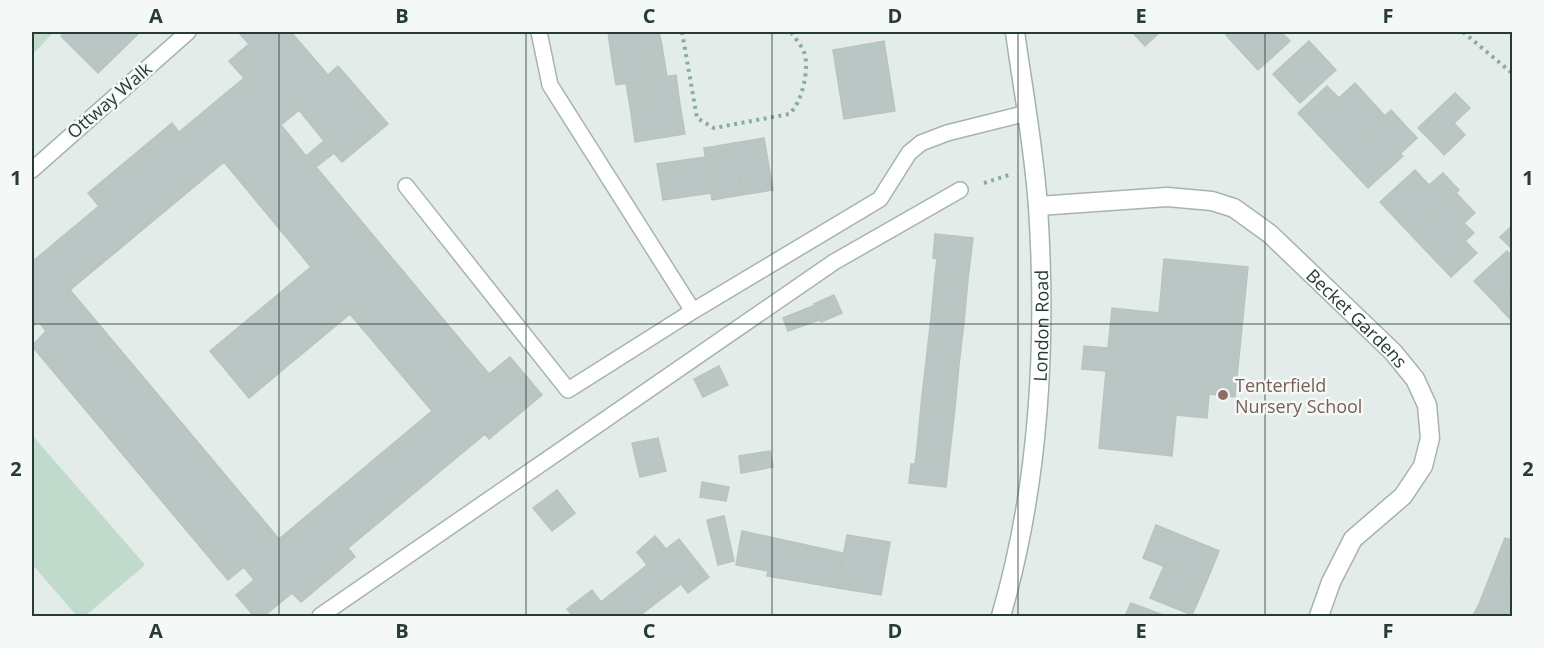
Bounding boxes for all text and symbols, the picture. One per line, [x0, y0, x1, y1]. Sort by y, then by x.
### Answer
text: A [149, 2, 163, 29]
text: B [395, 2, 409, 29]
text: C [643, 2, 656, 29]
text: D [888, 2, 902, 29]
text: E [1135, 2, 1147, 29]
text: F [1383, 2, 1393, 29]
street label: Ottway Walk [61, 56, 157, 144]
text: 1 [10, 164, 22, 191]
text: 1 [1522, 164, 1534, 191]
street label: Becket Gardens [1301, 263, 1413, 373]
street label: London Road [1028, 270, 1054, 382]
place label: Tenterfield Nursery School [1235, 373, 1362, 418]
marker: Tenterfield Nursery School [1216, 388, 1230, 402]
text: 2 [10, 455, 22, 482]
text: 2 [1522, 455, 1534, 482]
text: A [149, 617, 163, 644]
text: B [395, 617, 409, 644]
text: C [643, 617, 656, 644]
text: D [888, 617, 902, 644]
text: E [1135, 617, 1147, 644]
text: F [1383, 617, 1393, 644]

